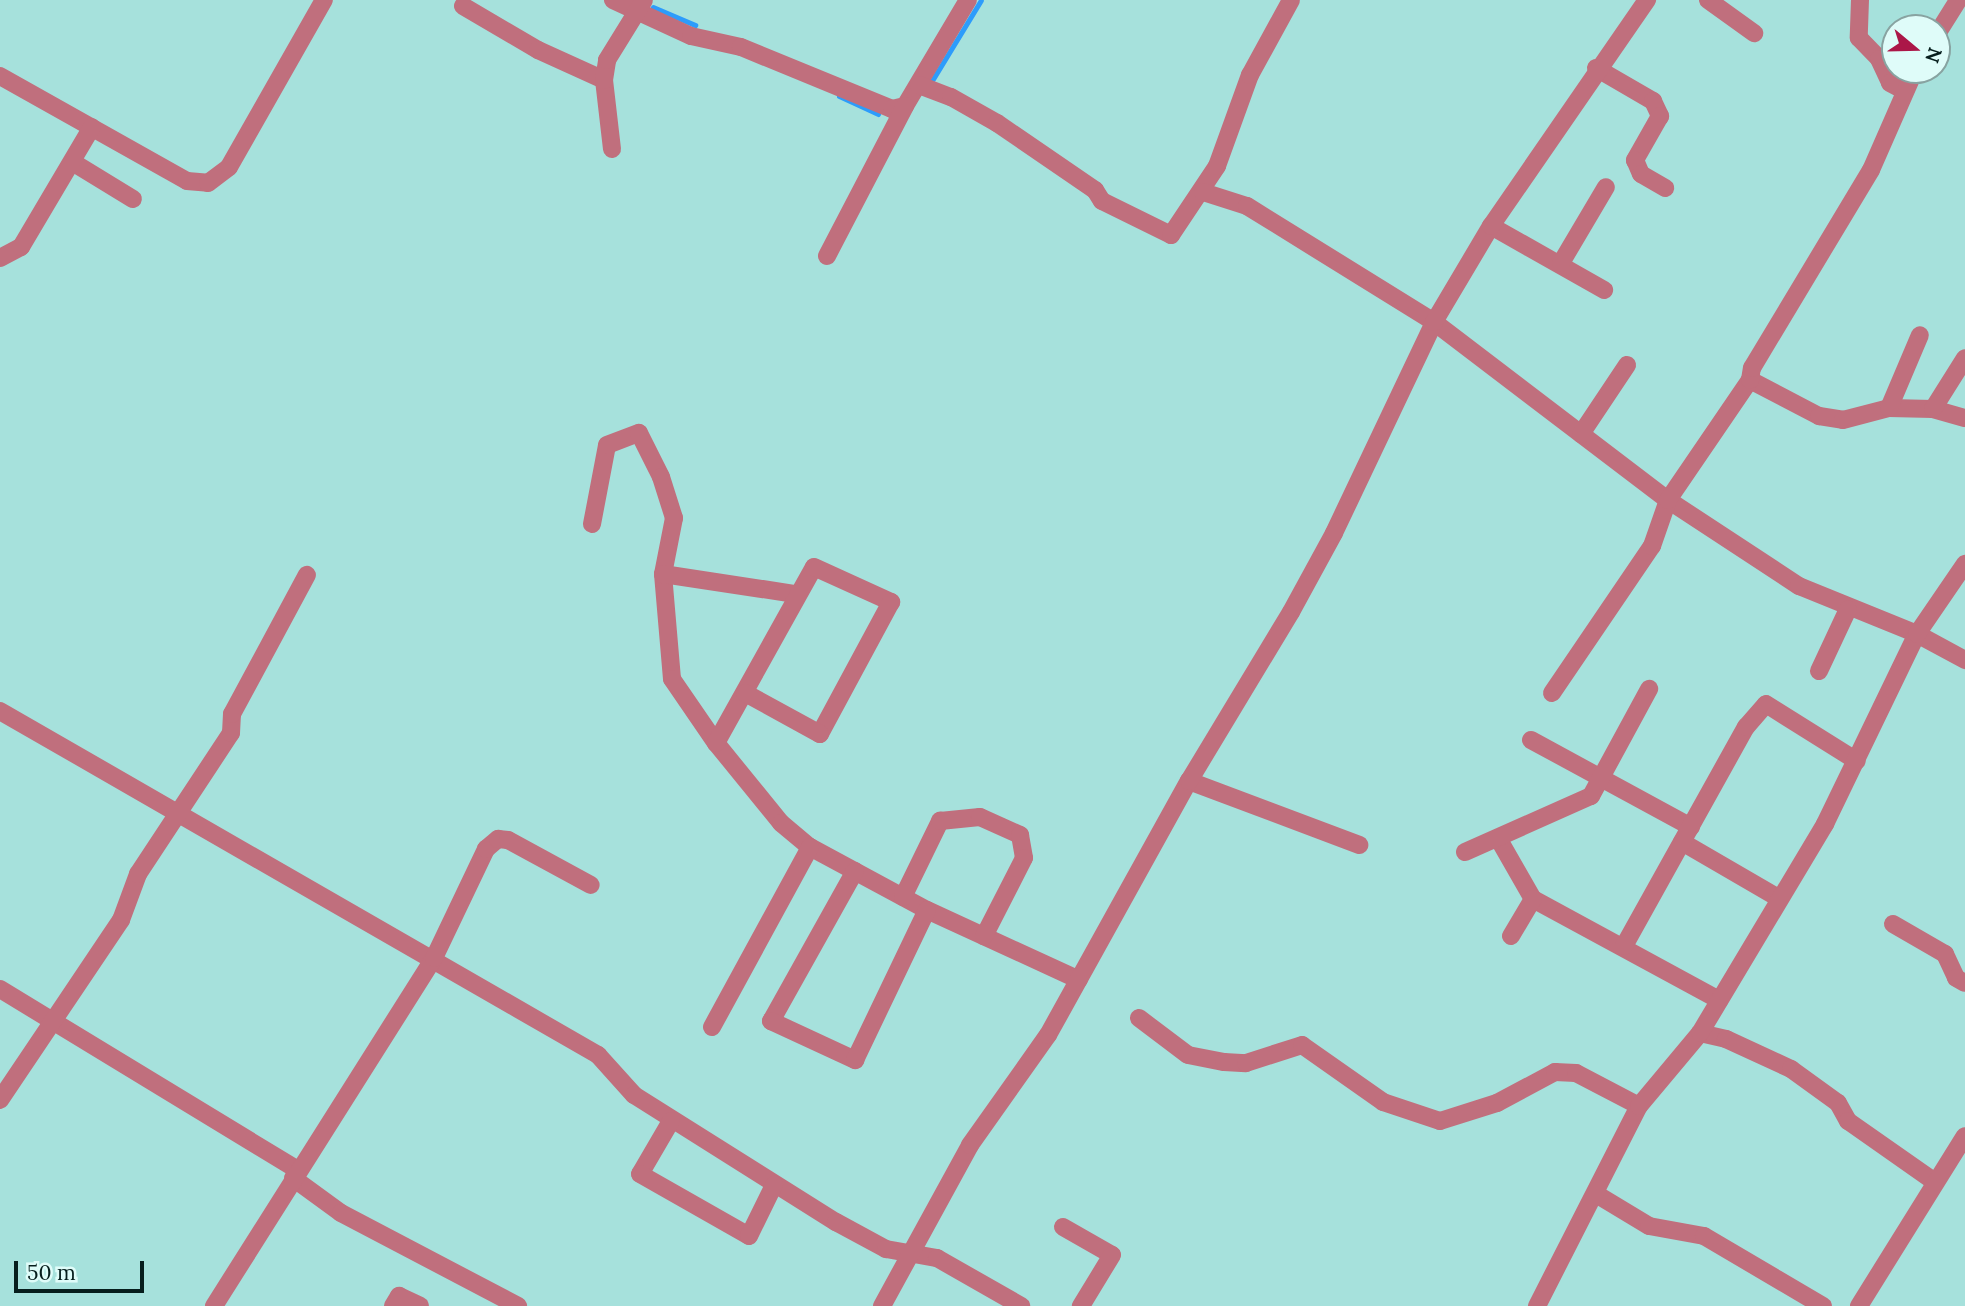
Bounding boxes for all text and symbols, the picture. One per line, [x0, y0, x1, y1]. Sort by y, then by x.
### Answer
north arrow [1881, 14, 1951, 84]
text: N [1920, 44, 1948, 66]
scale bar [18, 1246, 147, 1290]
text: 50 m [27, 1259, 76, 1286]

